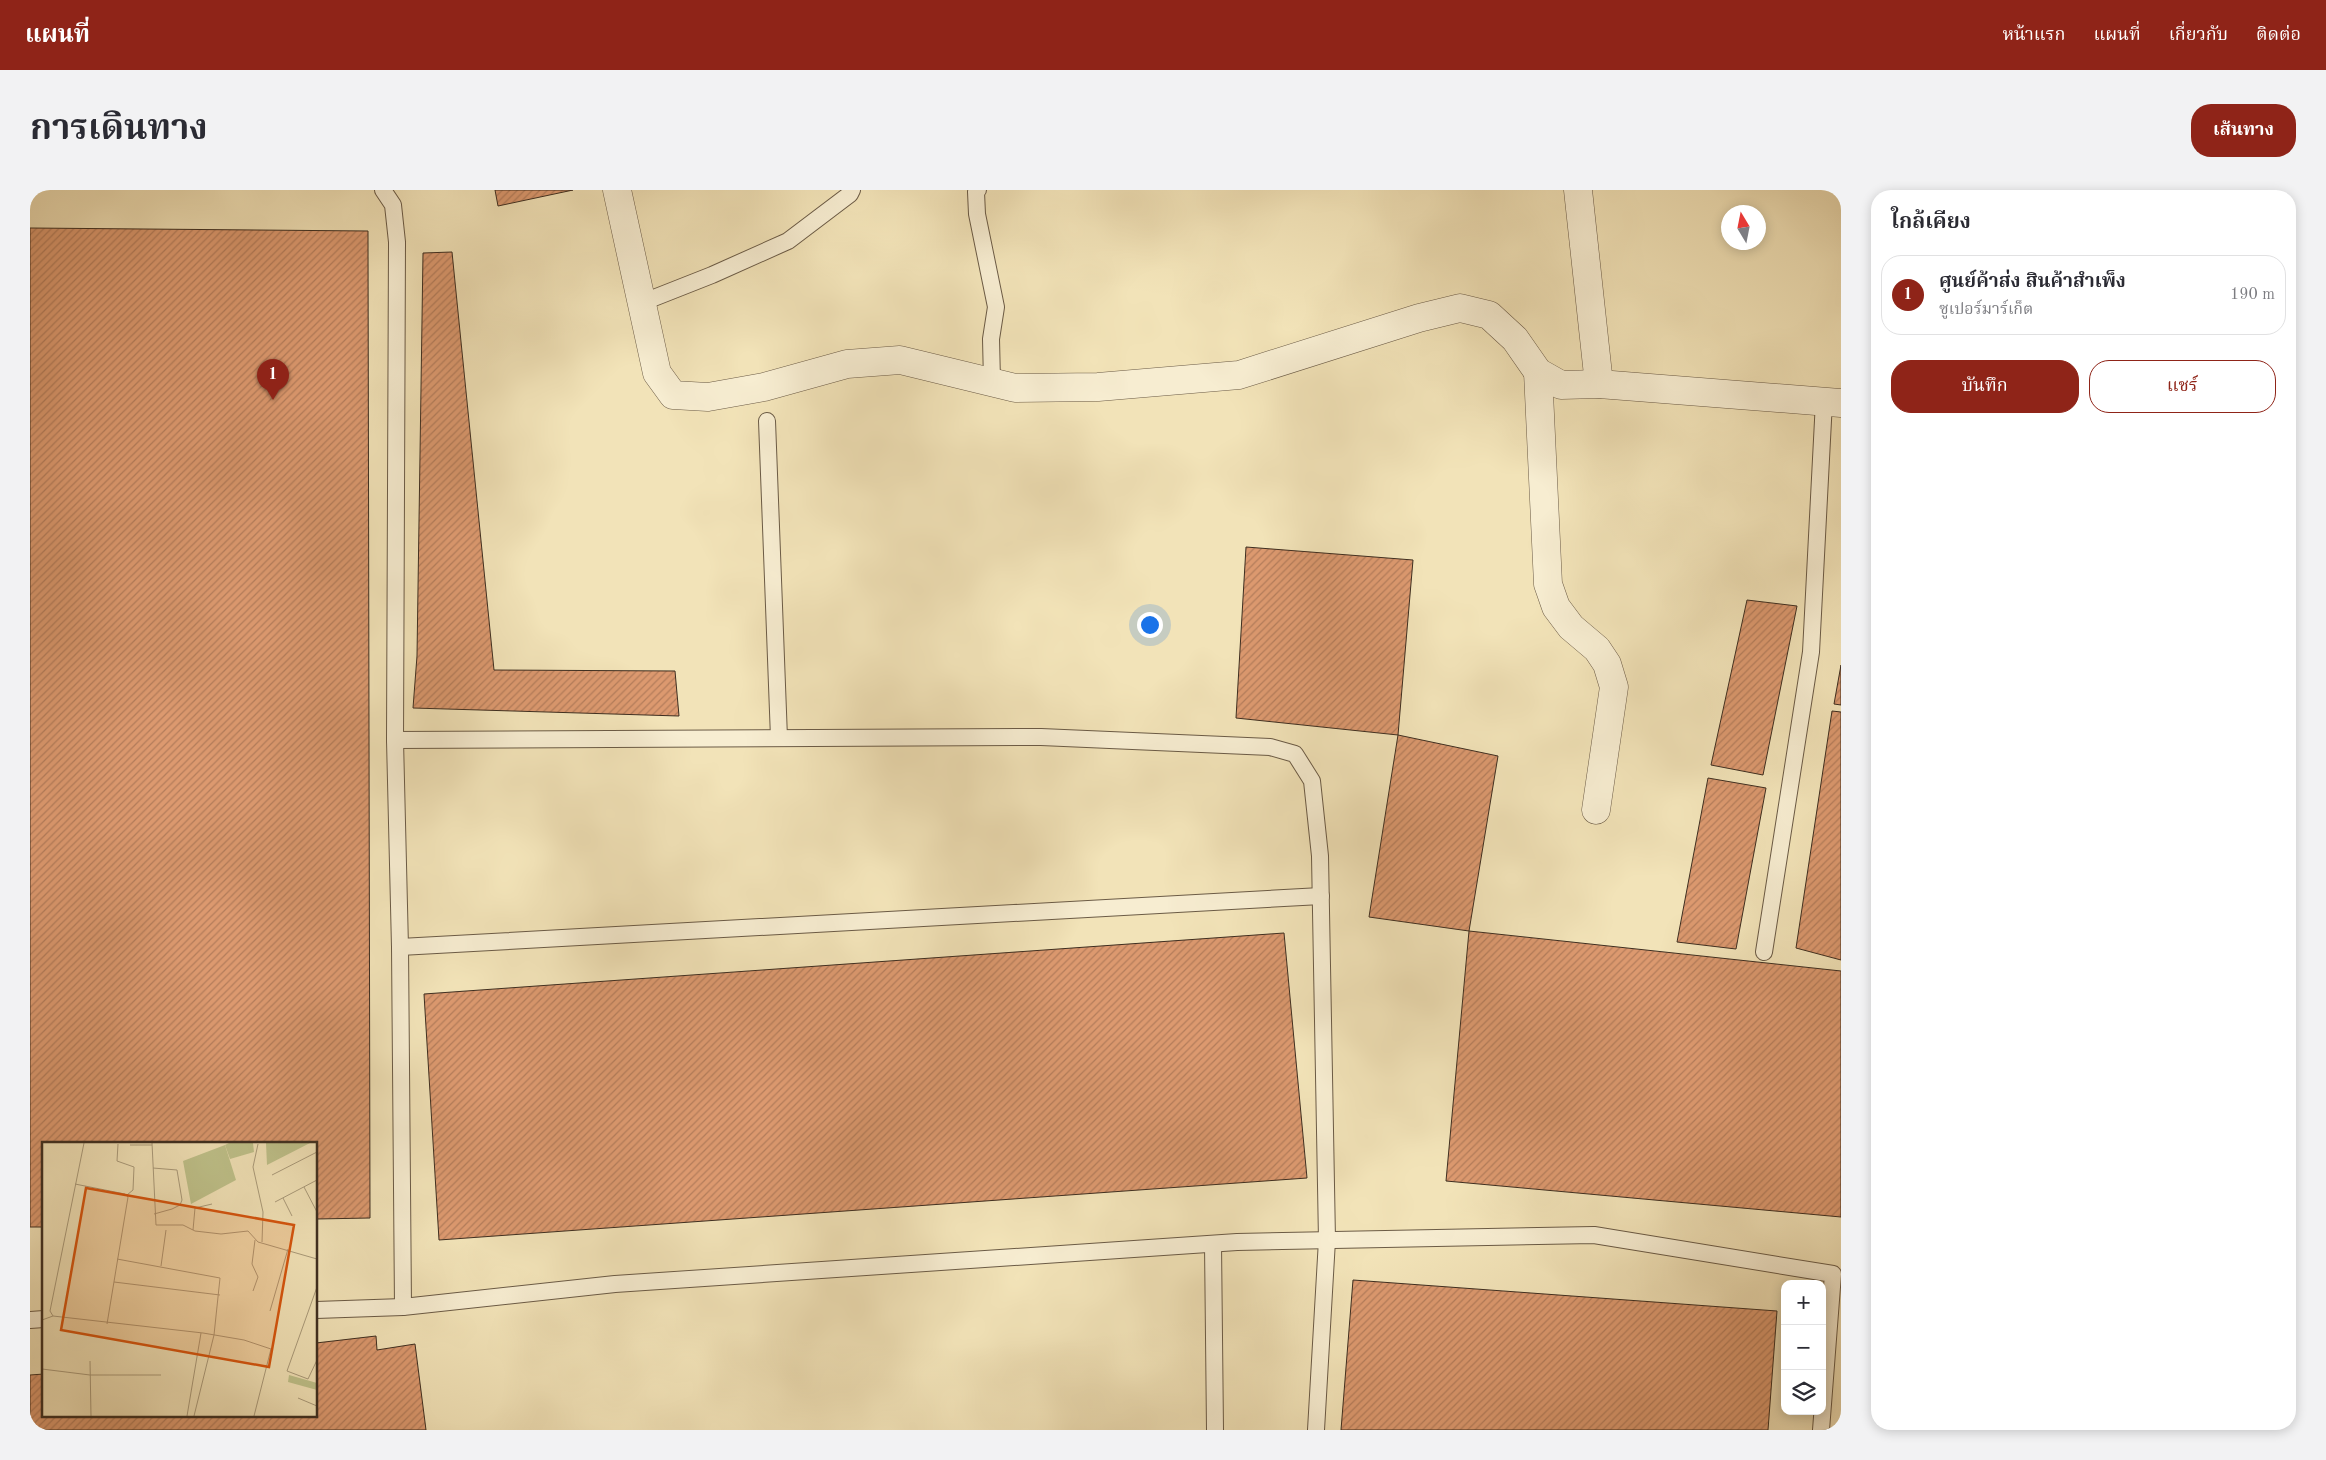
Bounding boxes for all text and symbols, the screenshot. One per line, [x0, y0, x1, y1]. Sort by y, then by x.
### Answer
text: แผนที่ [25, 24, 90, 48]
text: หน้าแรก [2002, 26, 2065, 44]
text: แผนที่ [2093, 26, 2141, 44]
text: เกี่ยวกับ [2169, 26, 2228, 44]
text: ติดต่อ [2256, 26, 2301, 44]
button: เส้นทาง [2191, 104, 2296, 157]
text: การเดินทาง [30, 112, 208, 147]
north arrow [1721, 205, 1766, 250]
text: ใกล้เคียง [1891, 212, 1971, 233]
text: ศูนย์ค้าส่ง สินค้าสำเพ็ง [1939, 273, 2126, 292]
text: 1 [1903, 287, 1913, 303]
text: 190 m [2230, 287, 2275, 303]
text: ซูเปอร์มาร์เก็ต [1939, 302, 2033, 318]
pin: 1 [257, 359, 289, 400]
button: บันทึก [1891, 360, 2079, 413]
button: แชร์ [2089, 360, 2276, 413]
your location [1137, 612, 1163, 638]
inset map [42, 1142, 318, 1418]
map controls [1781, 1280, 1826, 1415]
button: + [1781, 1280, 1826, 1325]
button: − [1781, 1325, 1826, 1370]
button: layers [1781, 1370, 1826, 1415]

